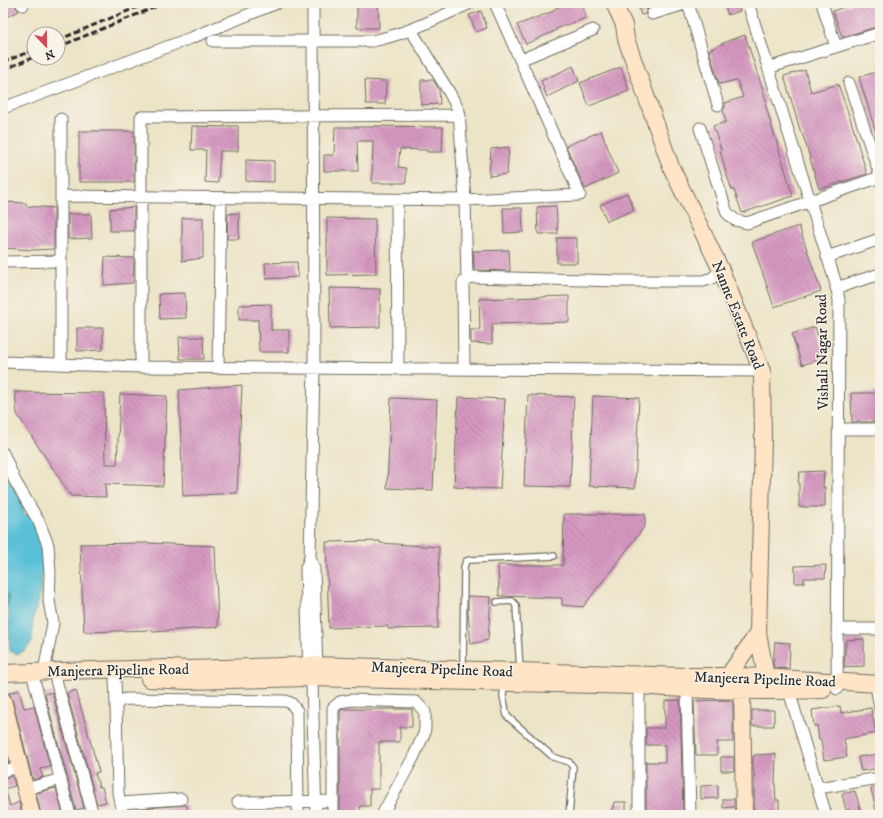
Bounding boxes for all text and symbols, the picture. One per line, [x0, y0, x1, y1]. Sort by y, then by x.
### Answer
north arrow [26, 26, 66, 66]
text: N [43, 46, 56, 63]
street label: Nanne Estate Road [707, 258, 768, 373]
street label: Vishali Nagar Road [812, 293, 833, 411]
street label: Manjeera Pipeline Road [371, 658, 514, 681]
street label: Manjeera Pipeline Road [47, 660, 190, 681]
street label: Manjeera Pipeline Road [694, 668, 837, 691]

